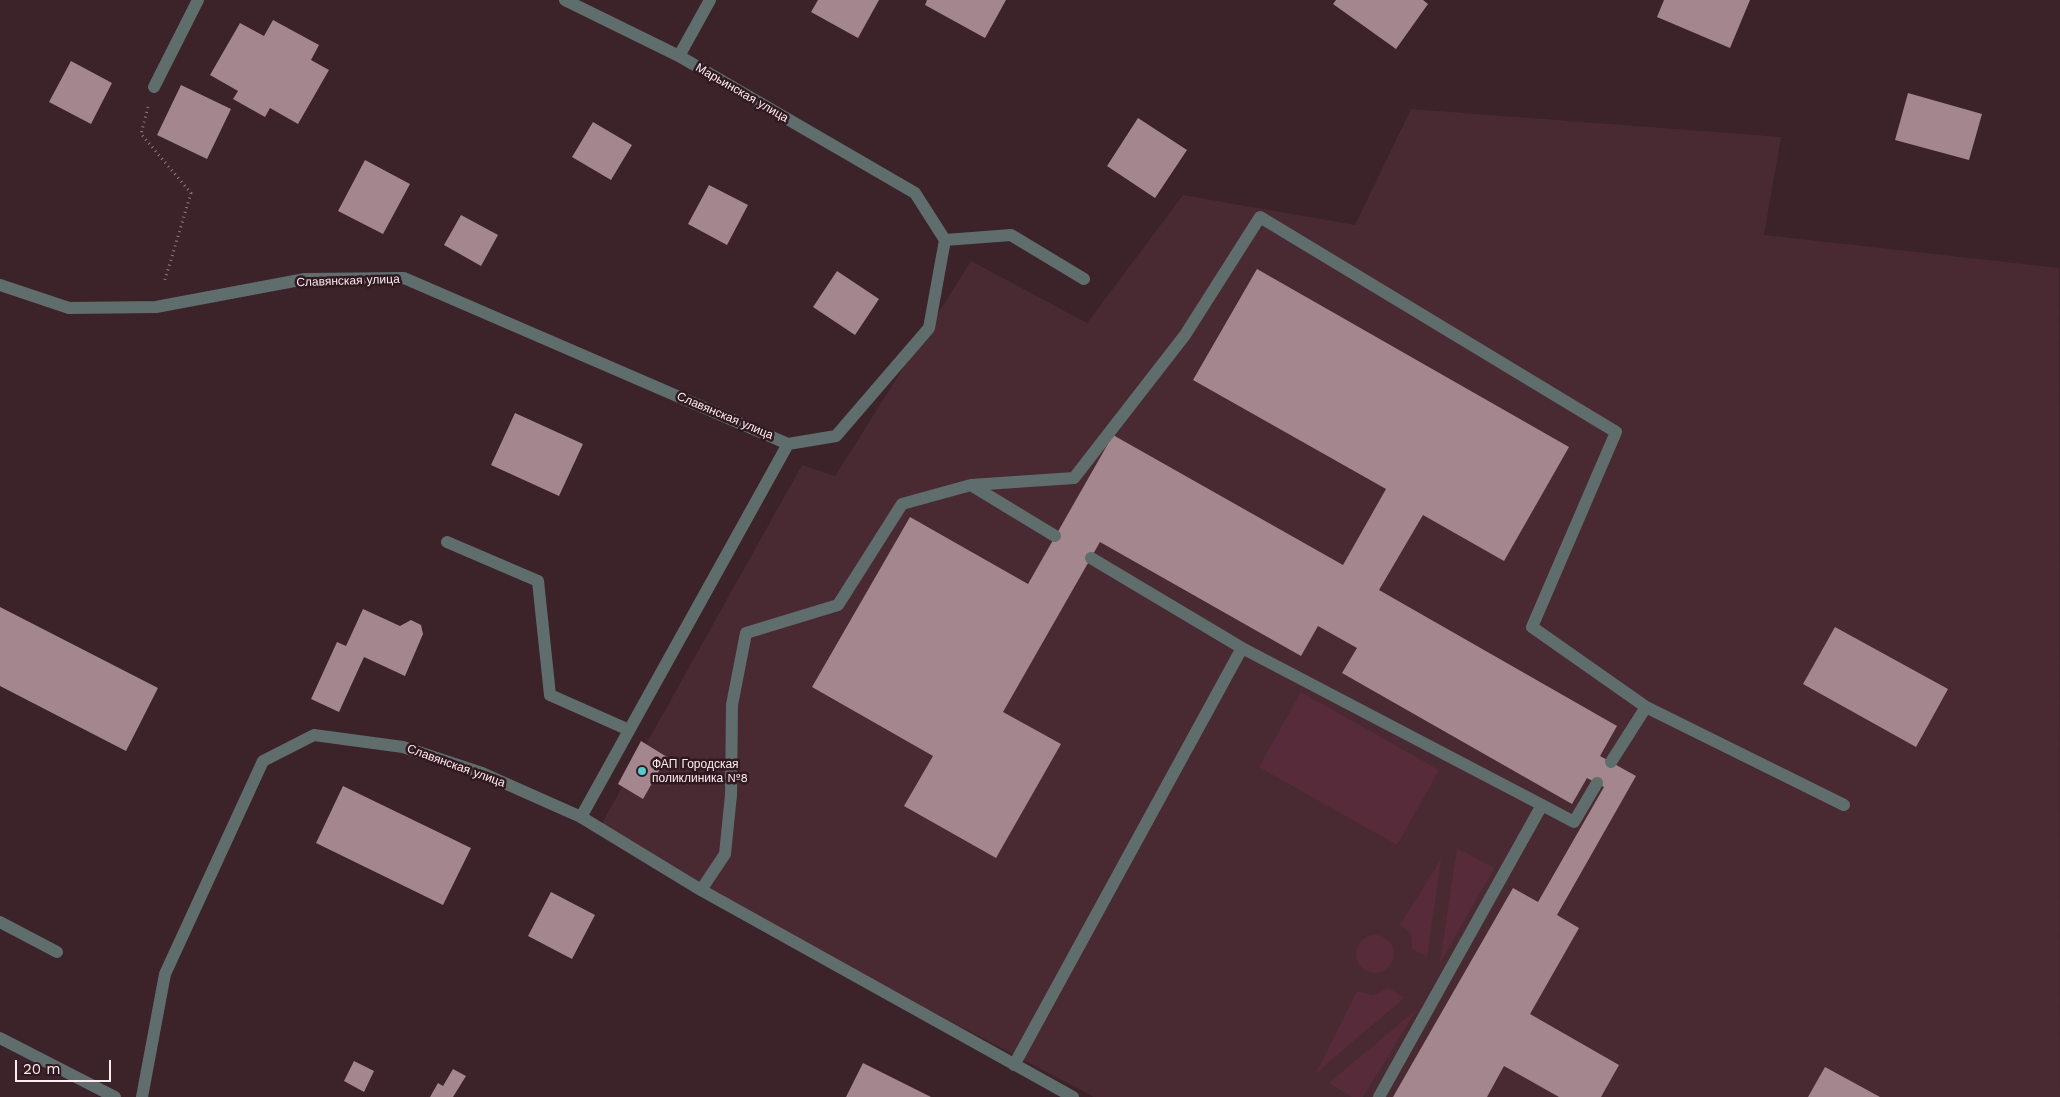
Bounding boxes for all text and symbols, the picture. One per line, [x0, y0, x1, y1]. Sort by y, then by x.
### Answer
street label: Марьинская улица [693, 61, 791, 125]
street label: Славянская улица [296, 272, 400, 290]
street label: Славянская улица [675, 389, 775, 443]
street label: Славянская улица [405, 742, 507, 790]
place label: ФАП Городская поликлиника №8 [652, 757, 748, 785]
marker: ФАП Городская поликлиника №8 [636, 765, 648, 777]
scale bar [18, 1050, 114, 1082]
text: 20 m [23, 1060, 61, 1078]

